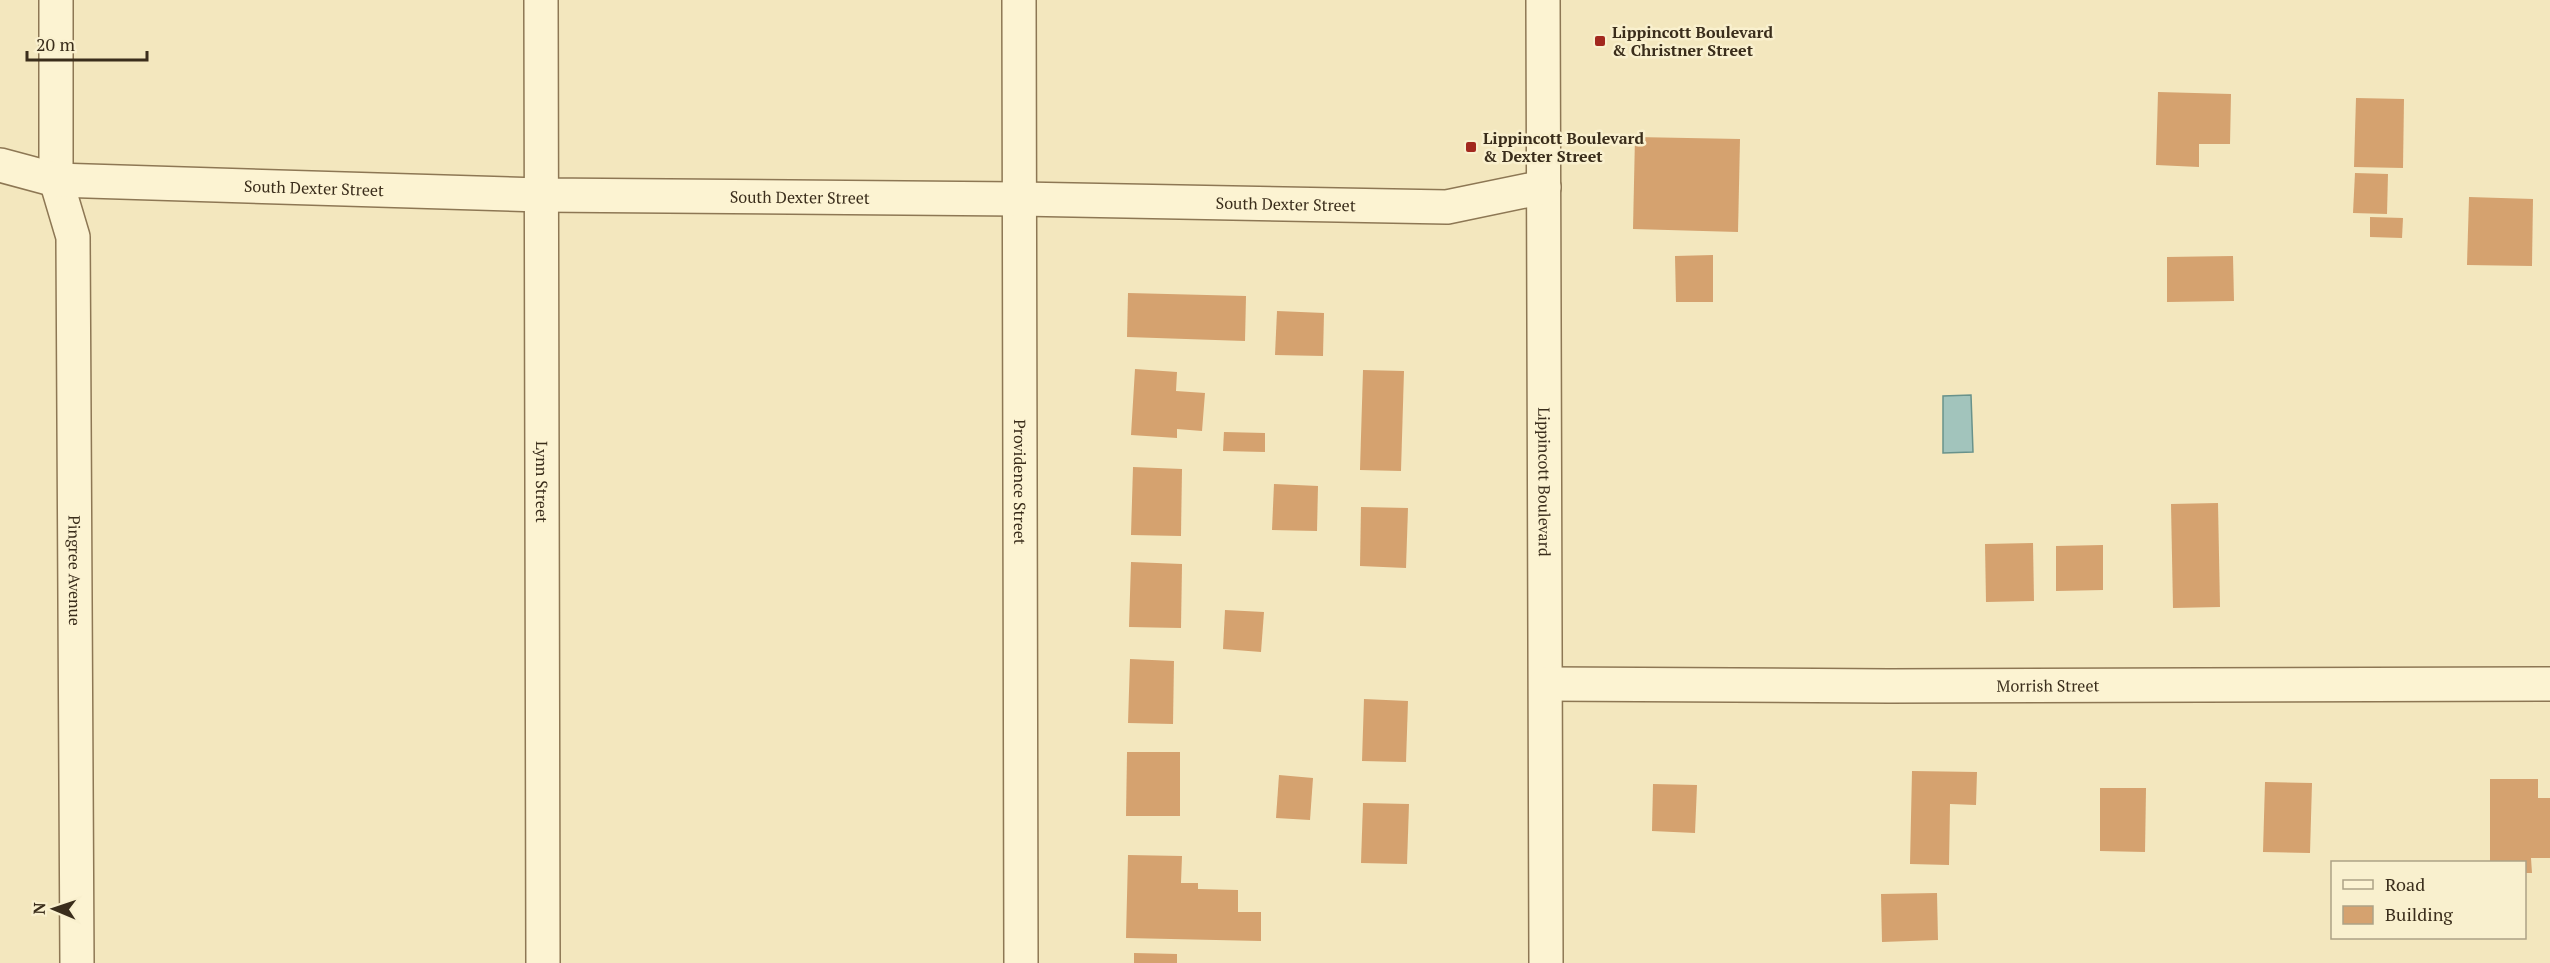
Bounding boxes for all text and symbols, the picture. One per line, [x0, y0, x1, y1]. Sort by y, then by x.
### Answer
place label: Lippincott Boulevard & Christner Street [1612, 21, 1774, 61]
scale bar [27, 24, 147, 62]
text: 20 m [36, 32, 76, 56]
marker: Lippincott Boulevard & Christner Street [1593, 34, 1607, 48]
place label: Lippincott Boulevard & Dexter Street [1483, 127, 1645, 167]
marker: Lippincott Boulevard & Dexter Street [1464, 140, 1478, 154]
street label: South Dexter Street [244, 175, 384, 201]
street label: South Dexter Street [730, 186, 870, 209]
street label: South Dexter Street [1216, 192, 1356, 216]
street label: Lippincott Boulevard [1533, 407, 1556, 557]
street label: Providence Street [1009, 419, 1031, 545]
street label: Lynn Street [531, 441, 553, 523]
street label: Pingree Avenue [64, 515, 86, 626]
street label: Morrish Street [1997, 674, 2100, 697]
legend [2331, 861, 2526, 939]
text: Road [2385, 872, 2425, 896]
north arrow [24, 879, 84, 939]
text: N [28, 902, 50, 915]
text: Building [2385, 902, 2453, 926]

